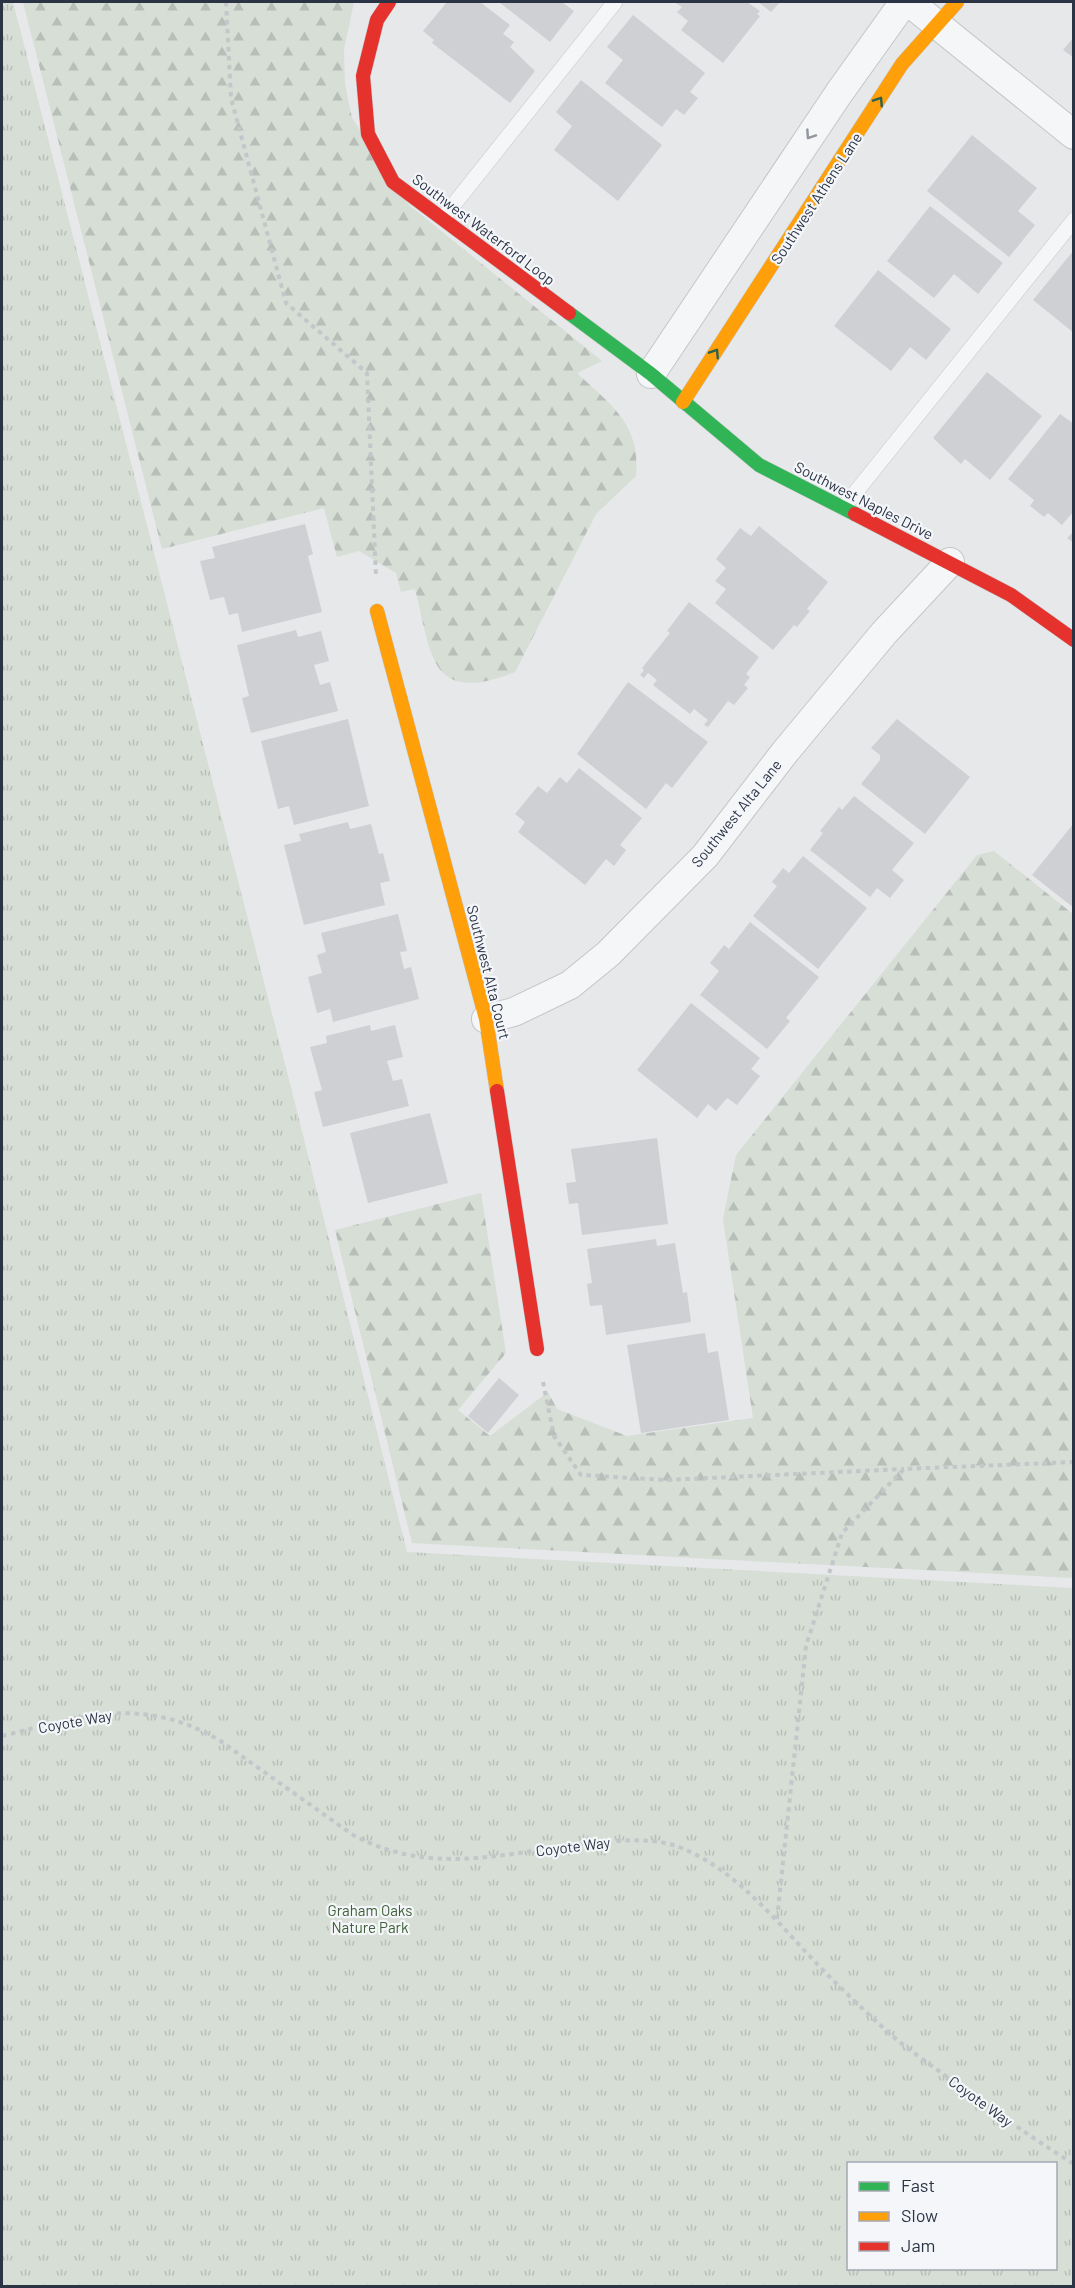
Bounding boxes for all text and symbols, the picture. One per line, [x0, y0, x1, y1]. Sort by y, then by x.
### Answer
one-way arrow [871, 97, 883, 107]
street label: Southwest Athens Lane [767, 129, 865, 267]
one-way arrow [806, 129, 817, 140]
street label: Southwest Waterford Loop [409, 169, 559, 289]
one-way arrow [708, 349, 719, 360]
street label: Southwest Naples Drive [792, 457, 936, 543]
street label: Southwest Alta Lane [687, 756, 785, 870]
street label: Southwest Alta Court [464, 903, 514, 1041]
street label: Coyote Way [37, 1706, 114, 1736]
street label: Coyote Way [535, 1832, 611, 1859]
park label: Graham Oaks Nature Park [327, 1901, 413, 1936]
street label: Coyote Way [945, 2072, 1017, 2130]
legend [847, 2162, 1057, 2270]
text: Fast [901, 2174, 935, 2196]
text: Slow [901, 2204, 938, 2226]
text: Jam [901, 2234, 935, 2256]

